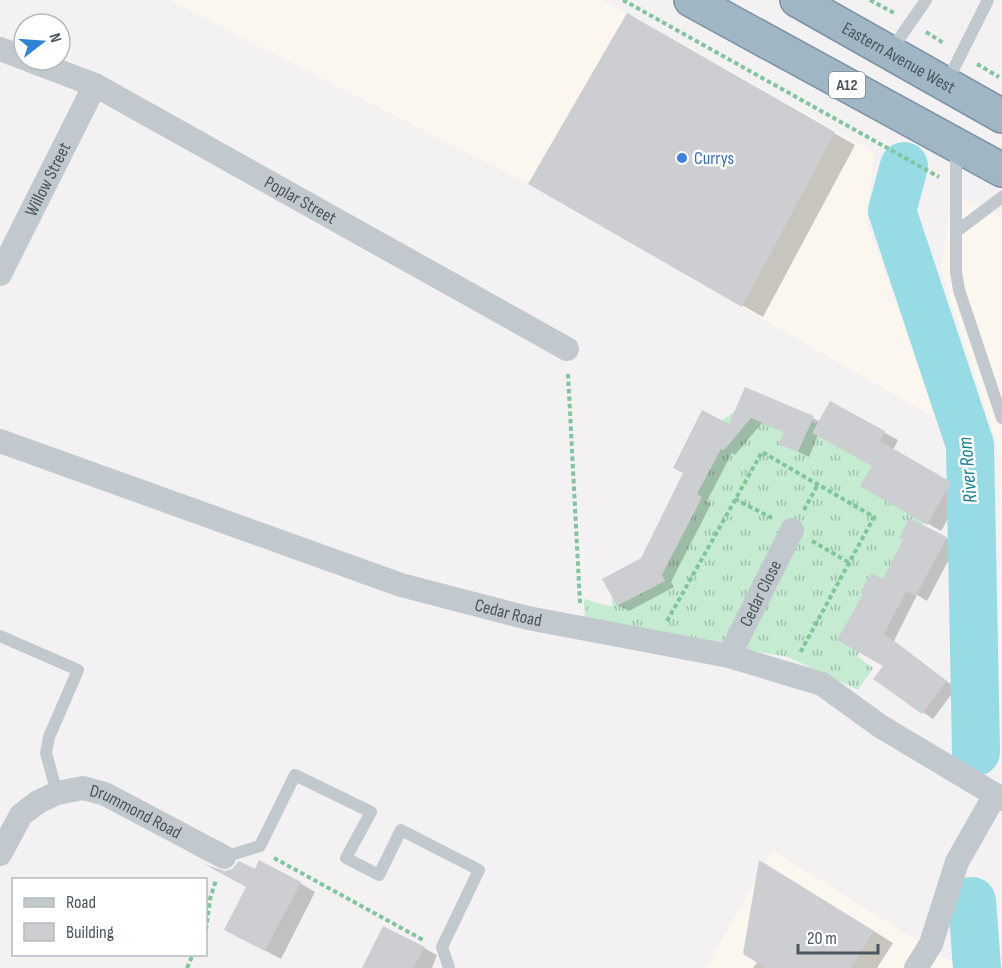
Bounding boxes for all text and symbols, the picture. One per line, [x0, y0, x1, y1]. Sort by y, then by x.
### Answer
north arrow [12, 12, 72, 72]
street label: Eastern Avenue West [839, 17, 959, 98]
text: N [45, 31, 65, 45]
road number: A12 [829, 72, 865, 98]
street label: Willow Street [20, 138, 75, 220]
place label: Currys [694, 148, 734, 169]
marker: Currys [675, 151, 689, 165]
street label: Poplar Street [261, 171, 340, 229]
water label: River Rom [953, 436, 983, 504]
street label: Cedar Close [735, 557, 786, 630]
street label: Cedar Road [473, 594, 544, 631]
street label: Drummond Road [88, 780, 185, 843]
legend [12, 878, 207, 956]
text: Road [66, 892, 96, 913]
scale bar [798, 917, 878, 955]
text: Building [66, 922, 114, 943]
text: 20 m [807, 928, 837, 949]

